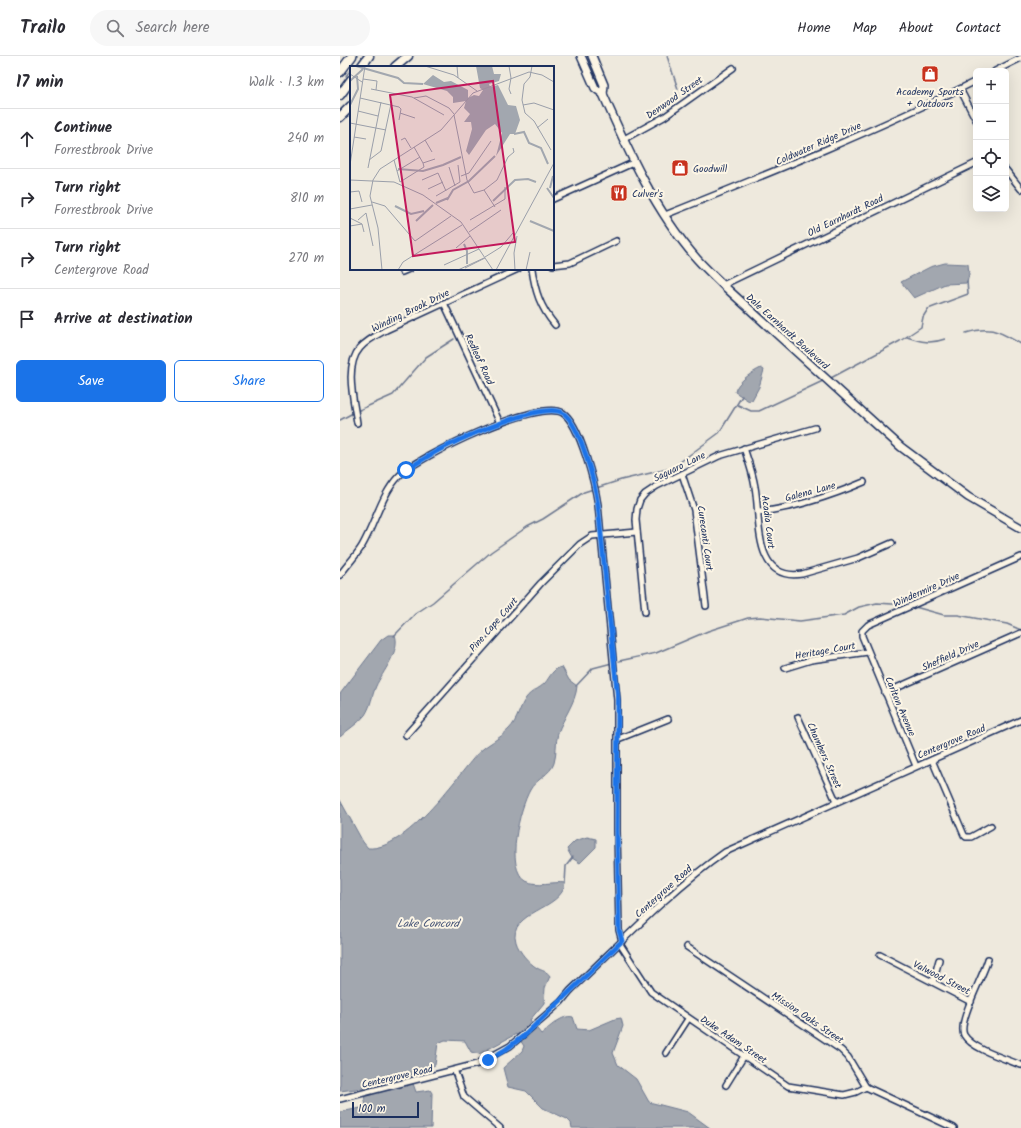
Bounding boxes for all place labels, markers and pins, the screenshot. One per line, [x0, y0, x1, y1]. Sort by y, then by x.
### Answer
shop icon: Academy Sports + Outdoors [920, 64, 940, 84]
place label: Academy Sports + Outdoors [896, 84, 964, 112]
shop icon: Goodwill [670, 158, 690, 178]
place label: Goodwill [693, 161, 728, 177]
restaurant icon: Culver's [609, 183, 629, 203]
place label: Culver's [632, 186, 664, 202]

